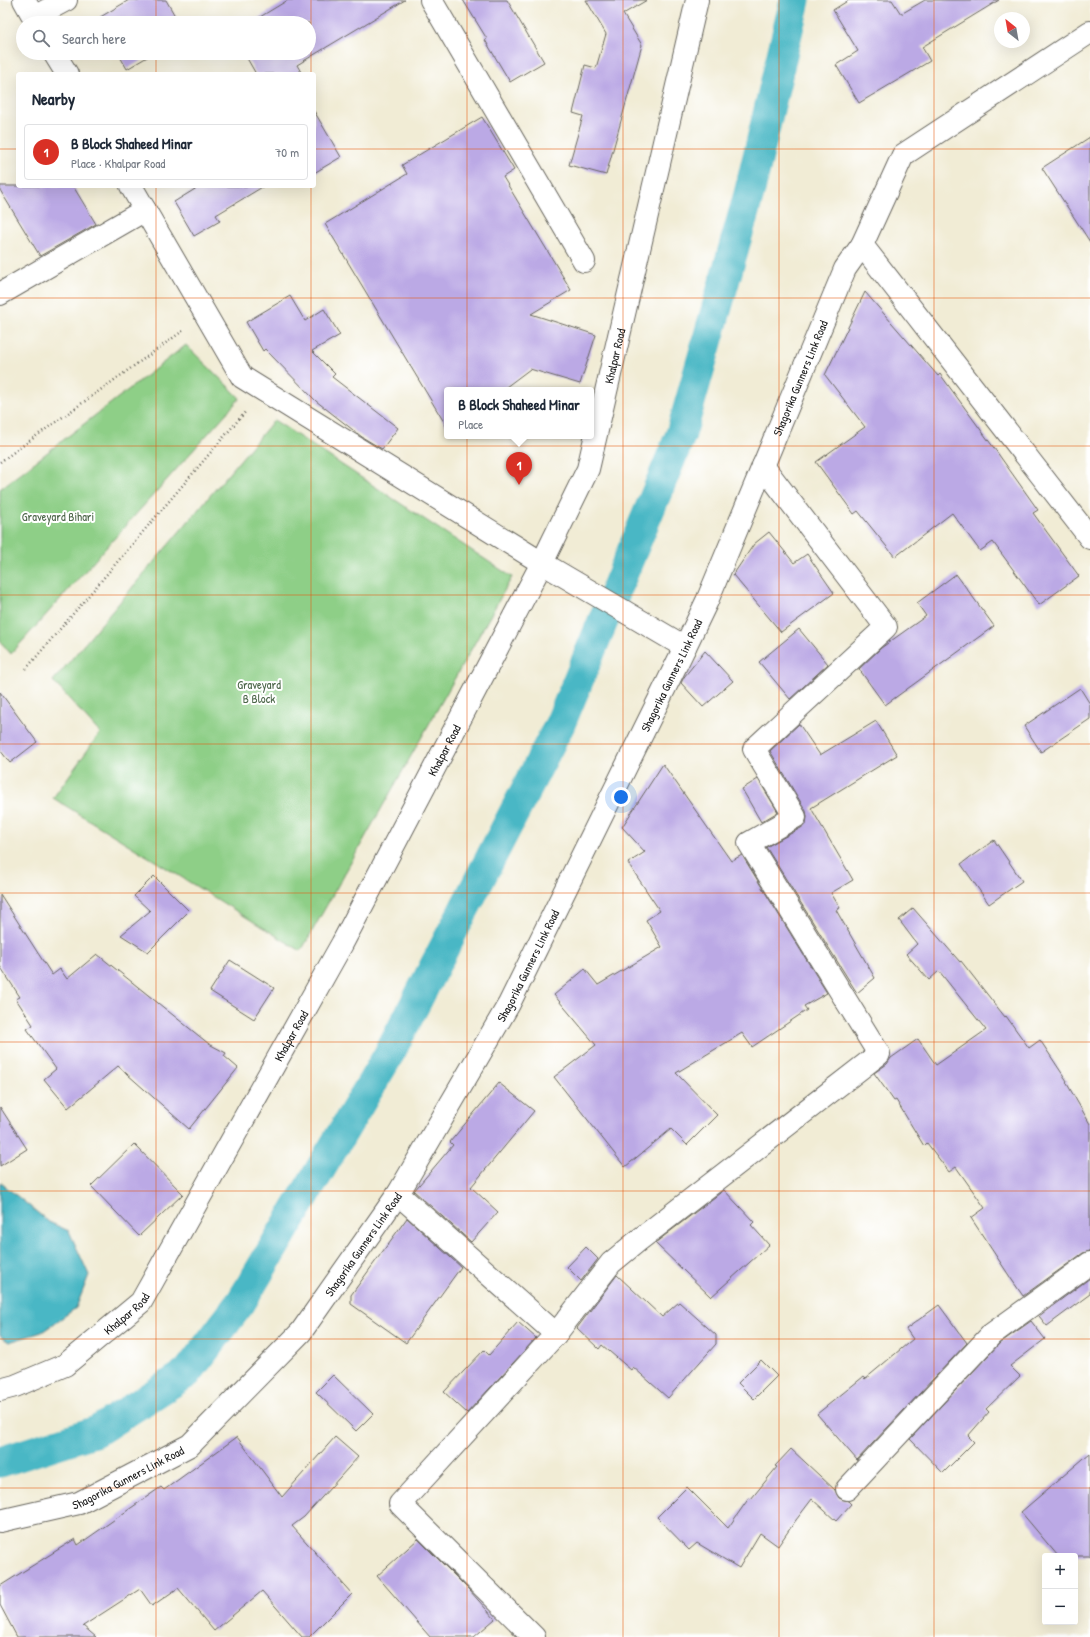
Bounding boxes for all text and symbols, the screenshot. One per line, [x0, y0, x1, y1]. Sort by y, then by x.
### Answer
north arrow [994, 12, 1030, 48]
search box [16, 16, 316, 60]
icon: search [30, 27, 52, 49]
text: Search here [62, 28, 126, 49]
text: Nearby [32, 87, 75, 110]
text: B Block Shaheed Minar [71, 133, 193, 154]
text: 1 [44, 143, 48, 161]
text: 70 m [275, 143, 299, 161]
text: Place · Khalpar Road [71, 154, 165, 172]
street label: Shagorika Gunners Link Road [768, 317, 831, 438]
street label: Khalpar Road [600, 326, 629, 385]
popup [444, 387, 594, 439]
text: B Block Shaheed Minar [458, 394, 580, 415]
text: Place [458, 415, 483, 433]
pin: 1 [506, 452, 532, 485]
park label: Graveyard Bihari [22, 508, 94, 525]
street label: Shagorika Gunners Link Road [636, 616, 706, 734]
park label: Graveyard B Block [237, 676, 281, 707]
street label: Khalpar Road [423, 721, 465, 779]
your location [611, 787, 631, 807]
street label: Shagorika Gunners Link Road [492, 906, 563, 1025]
street label: Khalpar Road [269, 1007, 312, 1064]
street label: Shagorika Gunners Link Road [320, 1188, 405, 1300]
street label: Khalpar Road [100, 1289, 153, 1338]
street label: Shagorika Gunners Link Road [70, 1441, 187, 1513]
map controls [1042, 1553, 1078, 1625]
button: + [1042, 1553, 1078, 1589]
button: − [1042, 1589, 1078, 1625]

